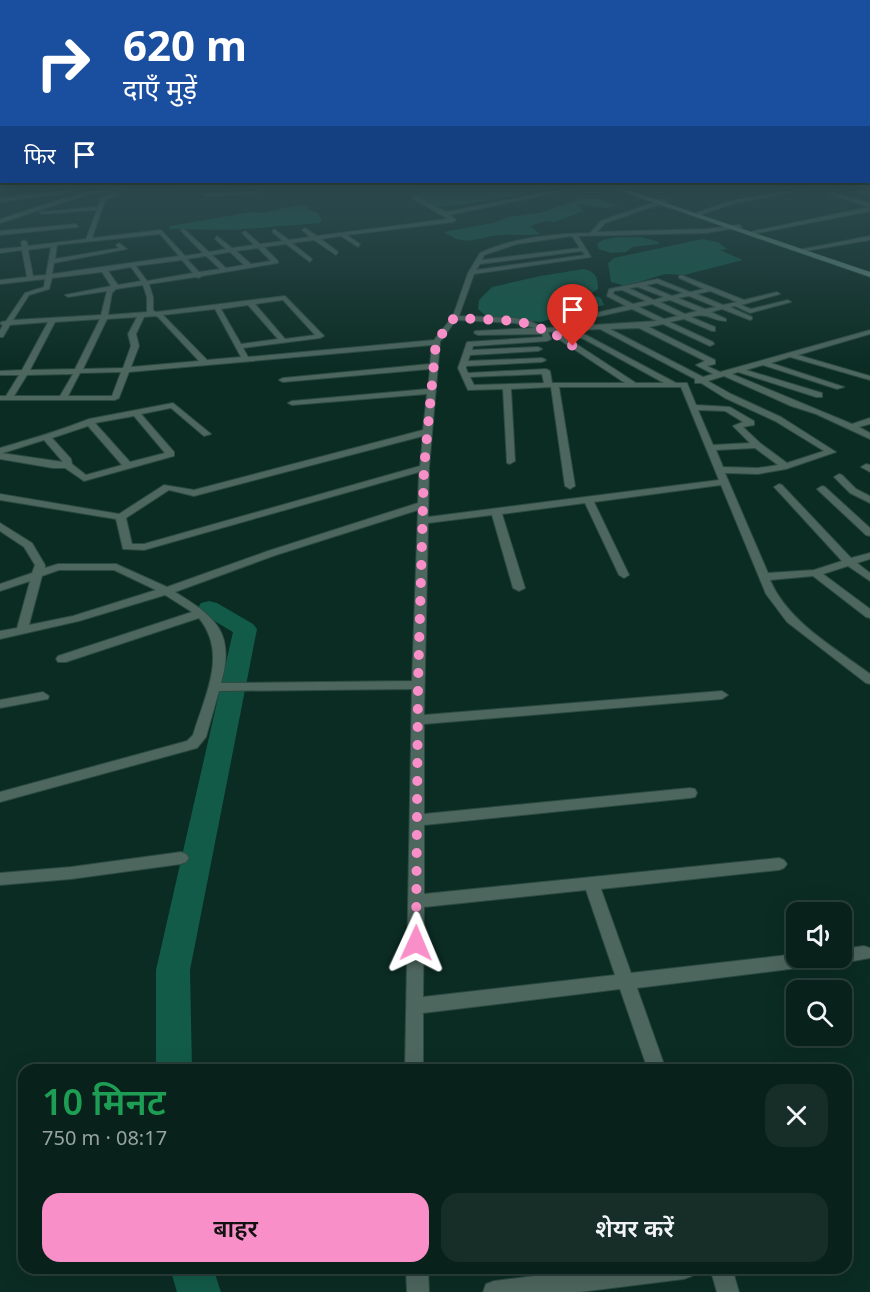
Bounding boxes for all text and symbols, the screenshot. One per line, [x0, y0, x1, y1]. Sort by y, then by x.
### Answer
text: 620 m [123, 16, 247, 73]
icon: right [24, 24, 102, 102]
text: दाएँ मुड़ें [123, 70, 197, 107]
icon: arrive [68, 138, 101, 171]
text: फिर [24, 140, 56, 170]
pin [547, 284, 598, 346]
icon: arrive [556, 293, 589, 326]
map controls [786, 902, 852, 1046]
button: sound [786, 902, 852, 968]
position arrow [384, 911, 448, 975]
button: search [786, 980, 852, 1046]
text: 10 मिनट [42, 1077, 166, 1126]
button: close [765, 1084, 828, 1147]
text: 750 m · 08:17 [42, 1124, 167, 1151]
button: बाहर [42, 1193, 429, 1262]
button: शेयर करें [441, 1193, 828, 1262]

